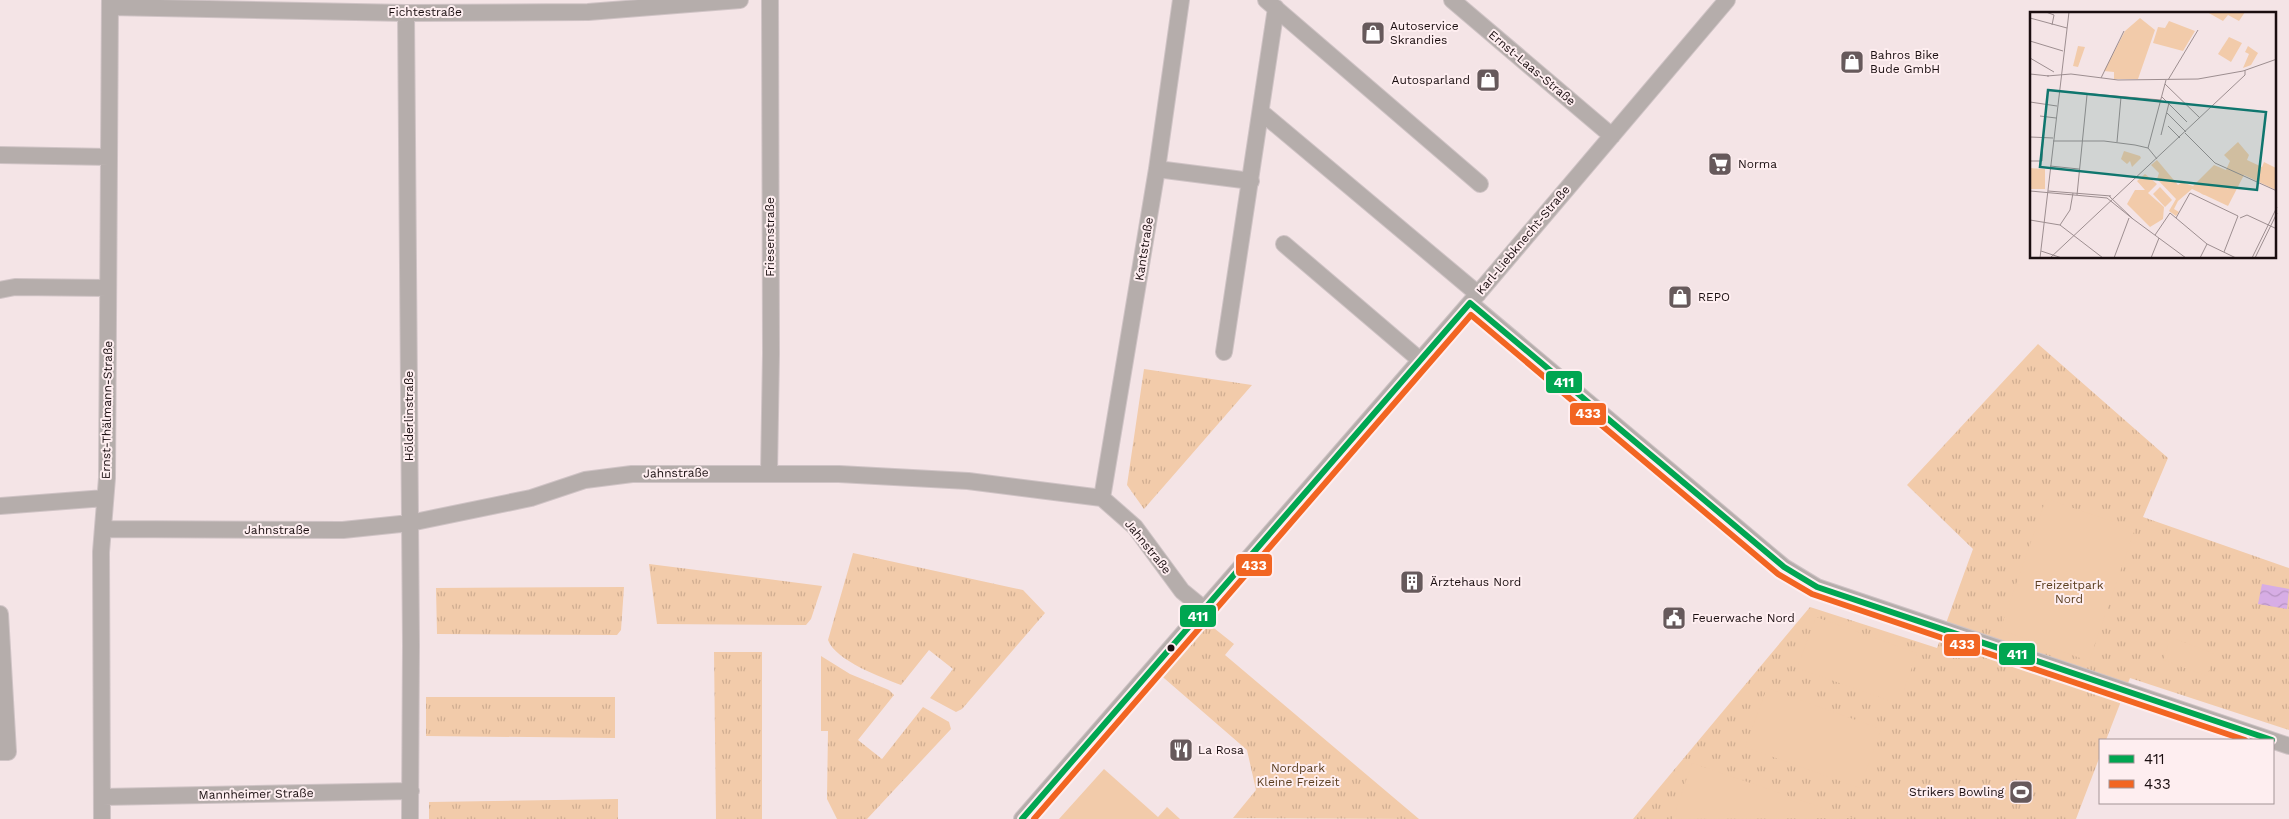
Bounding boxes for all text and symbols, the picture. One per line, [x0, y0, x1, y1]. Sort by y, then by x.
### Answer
street label: Fichtestraße [388, 5, 462, 19]
inset map [2030, 12, 2276, 259]
place label: Autoservice Skrandies [1390, 19, 1459, 47]
shop icon: Autoservice Skrandies [1360, 20, 1386, 46]
street label: Ernst-Laas-Straße [1486, 28, 1578, 108]
place label: Bahros Bike Bude GmbH [1870, 48, 1940, 76]
shop icon: Bahros Bike Bude GmbH [1839, 49, 1865, 75]
shop icon: Autosparland [1475, 67, 1501, 93]
place label: Autosparland [1392, 73, 1470, 87]
supermarket icon: Norma [1707, 151, 1733, 177]
place label: Norma [1738, 157, 1777, 171]
street label: Karl-Liebknecht-Straße [1473, 183, 1573, 297]
street label: Friesenstraße [763, 197, 777, 277]
street label: Kantstraße [1132, 216, 1156, 282]
shop icon: REPO [1667, 284, 1693, 310]
place label: REPO [1698, 290, 1730, 304]
street label: Ernst-Thälmann-Straße [99, 341, 115, 479]
line badge: 411 [1545, 370, 1583, 394]
street label: Hölderlinstraße [402, 371, 416, 461]
text: 411 [1554, 374, 1574, 390]
line badge: 433 [1569, 402, 1607, 426]
text: 433 [1575, 405, 1601, 421]
street label: Jahnstraße [643, 465, 709, 481]
street label: Jahnstraße [1122, 517, 1174, 577]
street label: Jahnstraße [244, 523, 310, 537]
line badge: 433 [1235, 553, 1273, 577]
text: 433 [1241, 557, 1267, 573]
building icon: Ärztehaus Nord [1399, 569, 1425, 595]
place label: Ärztehaus Nord [1430, 575, 1521, 589]
park label: Freizeitpark Nord [2034, 578, 2104, 606]
line badge: 411 [1179, 604, 1217, 628]
public building icon: Feuerwache Nord [1661, 605, 1687, 631]
text: 411 [1188, 608, 1208, 624]
place label: Feuerwache Nord [1692, 611, 1795, 625]
line badge: 433 [1943, 633, 1981, 657]
text: 433 [1949, 636, 1975, 652]
line badge: 411 [1998, 642, 2036, 666]
unlabelled marker [1166, 643, 1176, 653]
text: 411 [2007, 646, 2027, 662]
restaurant icon: La Rosa [1168, 737, 1194, 763]
legend [2099, 739, 2274, 804]
place label: La Rosa [1198, 743, 1244, 757]
text: 411 [2144, 750, 2165, 768]
park label: Nordpark Kleine Freizeit [1256, 761, 1340, 789]
text: 433 [2144, 775, 2171, 793]
sports icon: Strikers Bowling [2008, 779, 2034, 805]
place label: Strikers Bowling [1909, 785, 2005, 799]
street label: Mannheimer Straße [198, 786, 314, 802]

